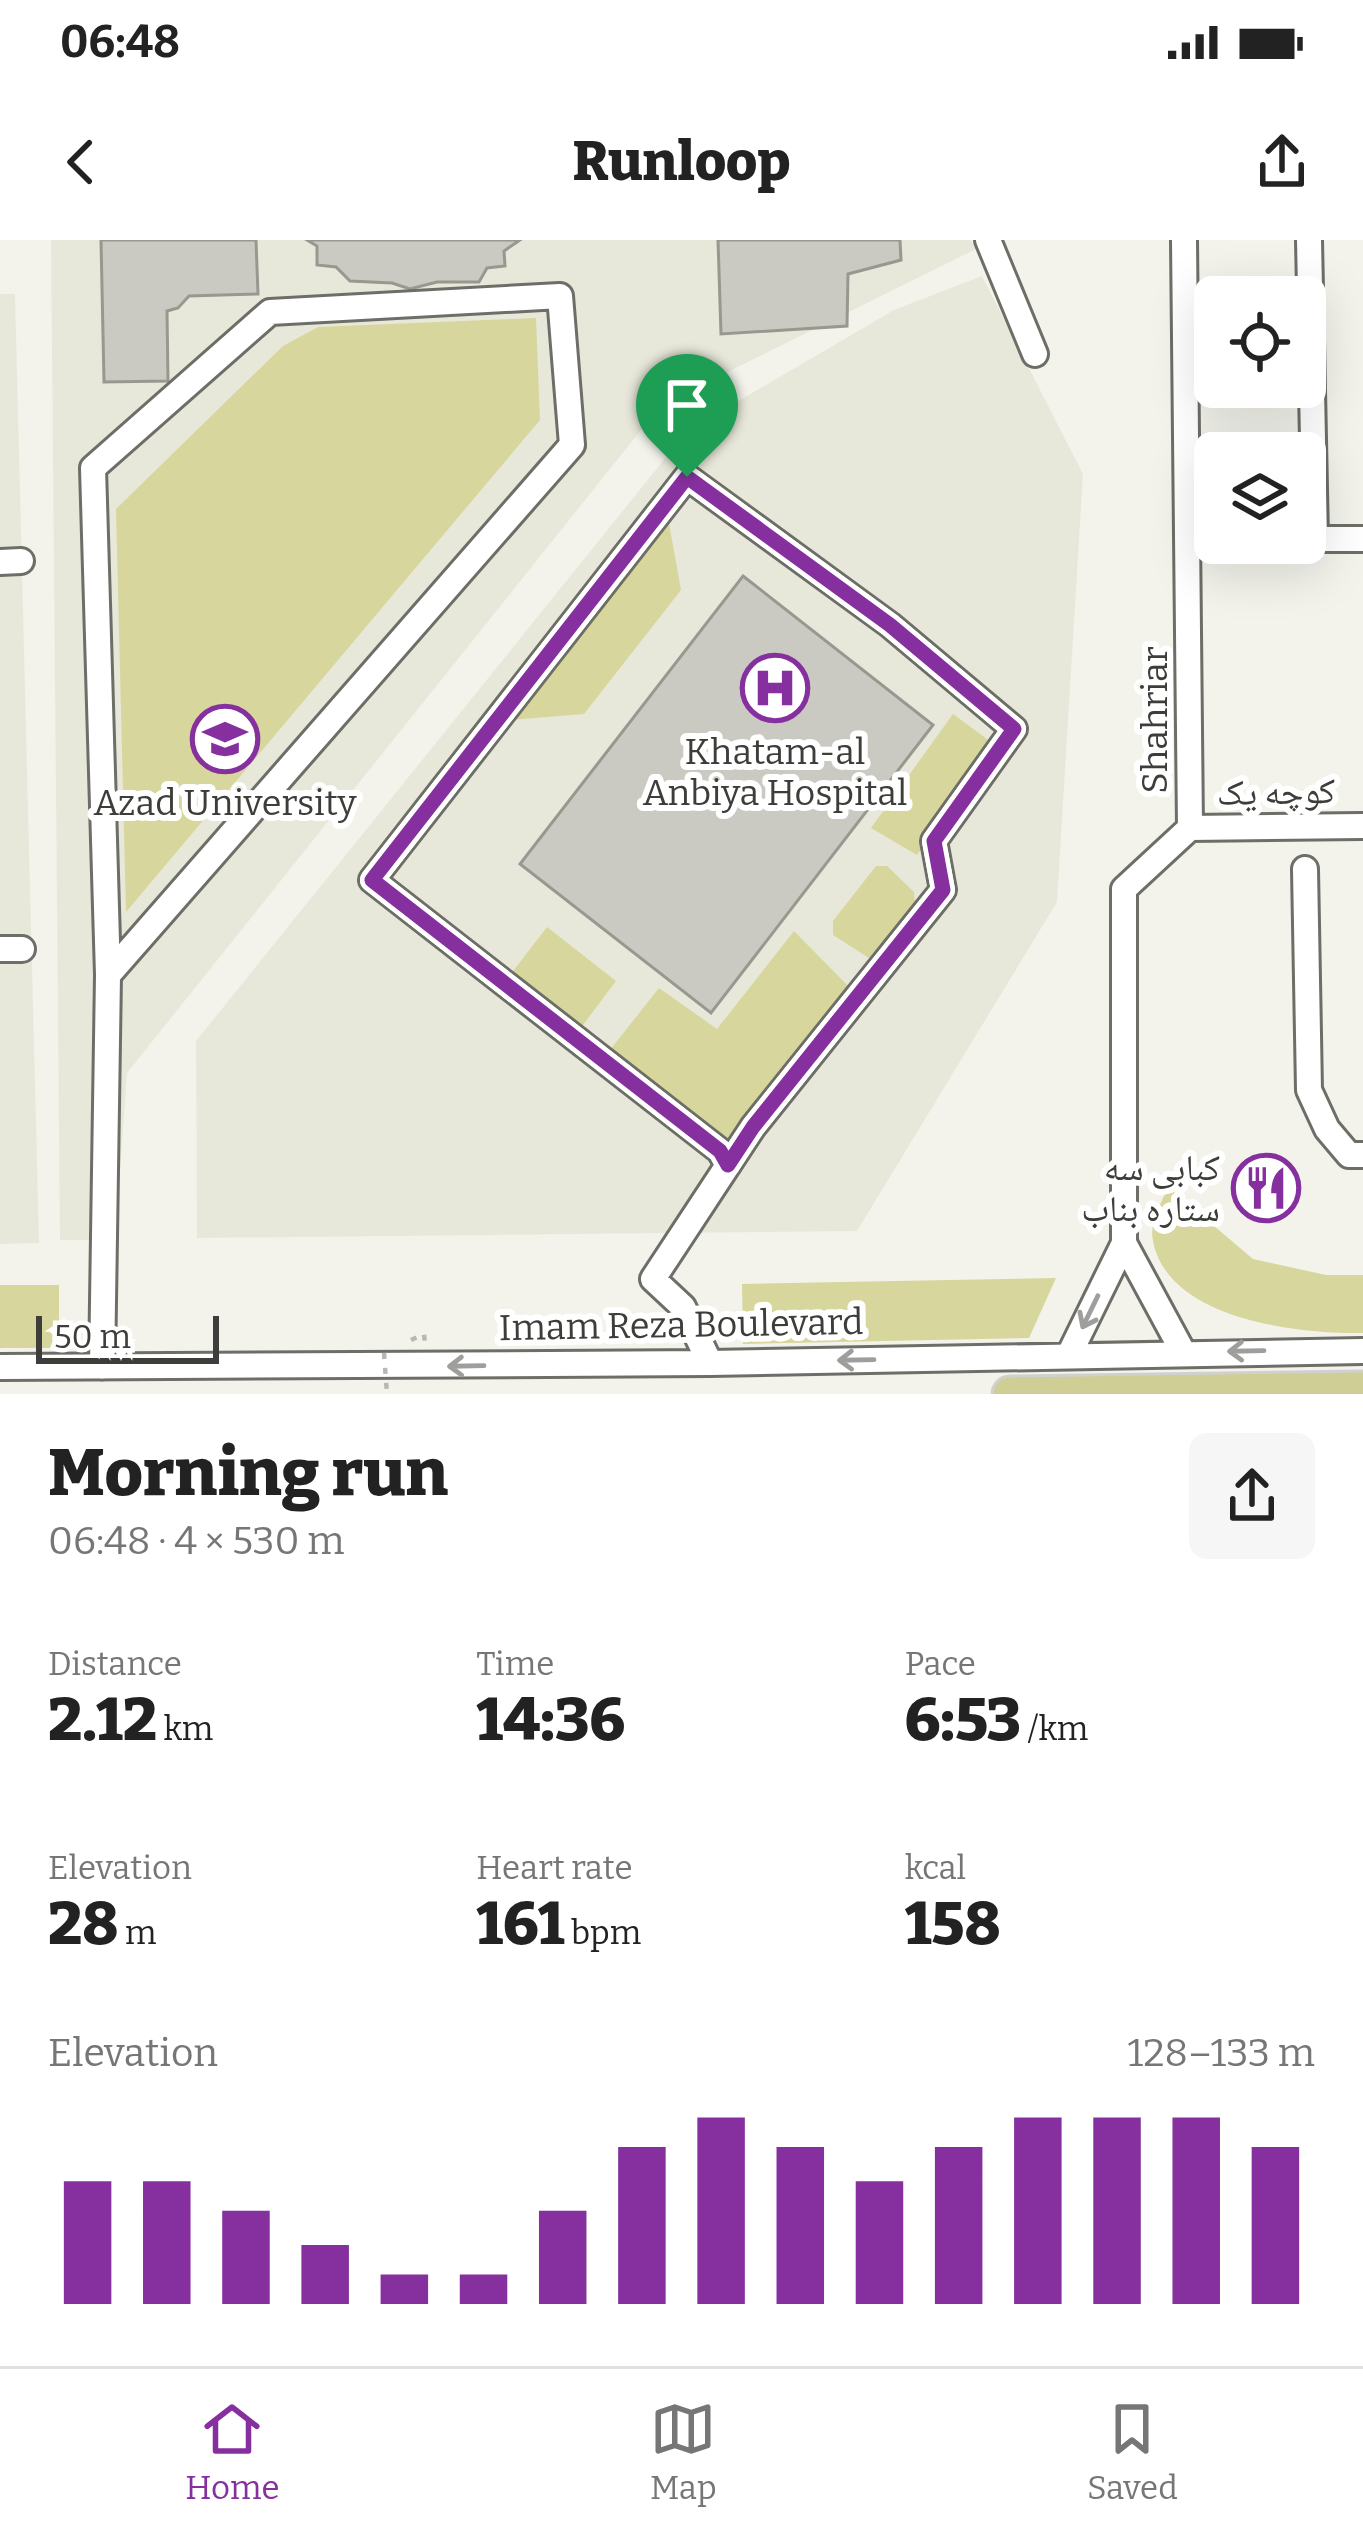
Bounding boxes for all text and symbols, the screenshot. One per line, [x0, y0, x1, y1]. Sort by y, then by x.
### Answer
text: 06:48 [60, 15, 180, 69]
icon: back [48, 129, 114, 195]
icon: share [1249, 129, 1315, 195]
text: Runloop [573, 130, 790, 194]
map controls [1194, 276, 1326, 564]
button: locate [1194, 276, 1326, 408]
pin [636, 354, 738, 477]
icon: arrive [654, 372, 720, 438]
button: layers [1194, 432, 1326, 564]
street label: Shahriar [1133, 646, 1177, 794]
hospital icon: Khatam-al Anbiya Hospital [740, 653, 810, 723]
school or university icon: Azad University [190, 704, 260, 774]
place label: Khatam-al Anbiya Hospital [643, 730, 907, 815]
street label: کوچه یک [1216, 769, 1336, 815]
place label: Azad University [93, 781, 358, 825]
place label: کبابی سه ستاره بناب [1081, 1146, 1220, 1231]
restaurant icon: کبابی سه ستاره بناب [1231, 1153, 1301, 1223]
one-way arrow [1078, 1294, 1100, 1330]
street label: Imam Reza Boulevard [498, 1300, 864, 1350]
scale bar [36, 1310, 219, 1363]
text: 50 m [54, 1317, 131, 1357]
one-way arrow [1227, 1340, 1266, 1362]
one-way arrow [837, 1349, 876, 1371]
one-way arrow [447, 1355, 486, 1377]
text: Morning run [48, 1433, 448, 1512]
button: share [1189, 1433, 1315, 1559]
text: 06:48 · 4 × 530 m [48, 1518, 344, 1564]
text: Distance [48, 1644, 182, 1684]
text: Time [476, 1644, 554, 1684]
text: Pace [905, 1644, 976, 1684]
text: 2.12 [48, 1684, 157, 1756]
text: 14:36 [476, 1684, 625, 1756]
text: 6:53 [905, 1684, 1021, 1756]
text: km [157, 1709, 213, 1749]
text: /km [1021, 1709, 1088, 1749]
text: Elevation [48, 1848, 192, 1888]
text: Heart rate [476, 1848, 632, 1888]
text: kcal [905, 1848, 966, 1888]
text: 28 [48, 1888, 118, 1960]
text: 161 [476, 1888, 564, 1960]
text: 158 [905, 1888, 1001, 1960]
text: m [118, 1913, 157, 1953]
text: bpm [564, 1913, 641, 1953]
text: Elevation [48, 2030, 218, 2076]
text: 128–133 m [1128, 2030, 1315, 2076]
tab: Home [185, 2396, 279, 2508]
tab: Map [650, 2396, 717, 2508]
tab: Saved [1087, 2396, 1178, 2508]

